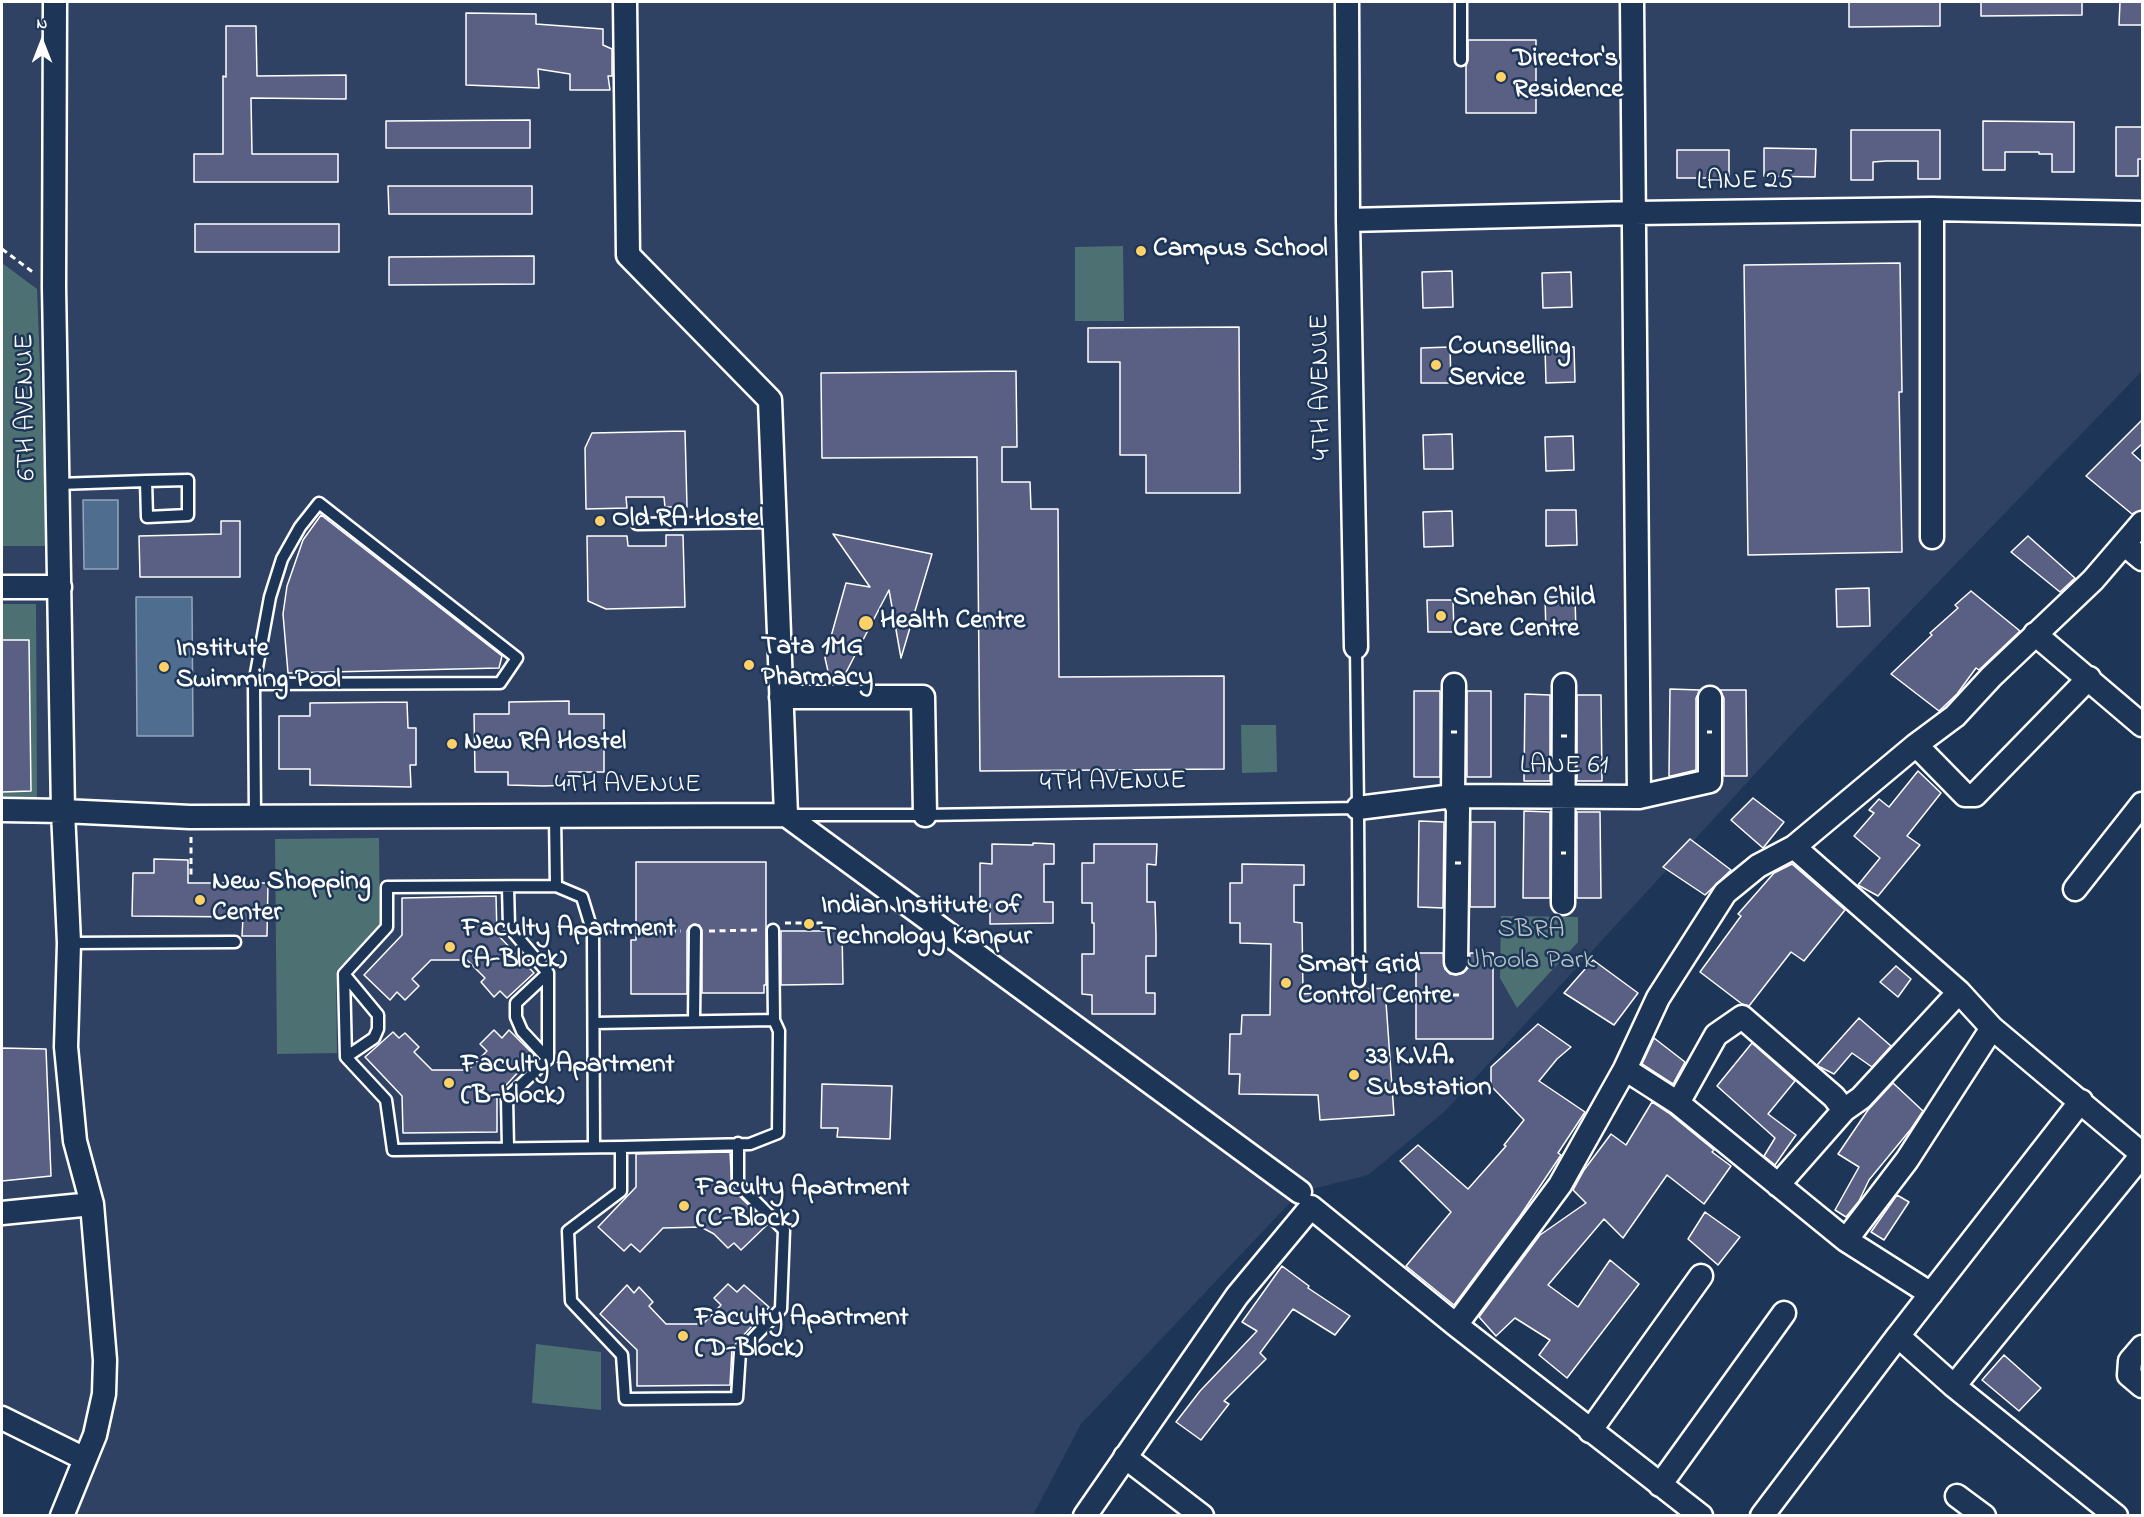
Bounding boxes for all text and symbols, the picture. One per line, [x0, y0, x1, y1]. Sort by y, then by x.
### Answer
north arrow [12, 12, 72, 72]
text: N [37, 12, 47, 36]
place label: Director's Residence [1513, 45, 1623, 108]
marker: Director's Residence [1494, 70, 1508, 84]
street label: LANE 25 [1696, 166, 1794, 200]
place label: Campus School [1153, 235, 1328, 267]
marker: Campus School [1134, 244, 1148, 258]
street label: 4TH AVENUE [1306, 314, 1340, 460]
street label: 6TH AVENUE [11, 333, 45, 481]
place label: Counselling Service [1448, 333, 1571, 396]
marker: Counselling Service [1429, 358, 1443, 372]
place label: Old RA Hostel [612, 505, 764, 537]
marker: Old RA Hostel [593, 514, 607, 528]
place label: Snehan Child Care Centre [1453, 584, 1595, 647]
place label: Health Centre [880, 607, 1025, 639]
marker: Snehan Child Care Centre [1434, 609, 1448, 623]
marker: Health Centre [857, 614, 875, 632]
place label: Tata 1MG Pharmacy [761, 633, 873, 696]
place label: Institute Swimming Pool [176, 635, 341, 698]
marker: Tata 1MG Pharmacy [742, 658, 756, 672]
marker: Institute Swimming Pool [157, 660, 171, 674]
place label: New RA Hostel [464, 728, 626, 760]
marker: New RA Hostel [445, 737, 459, 751]
street label: LANE 61 [1520, 752, 1608, 784]
street label: 4TH AVENUE [1040, 767, 1186, 801]
street label: 4TH AVENUE [555, 771, 701, 803]
place label: New Shopping Center [212, 868, 371, 931]
place label: Indian Institute of Technology Kanpur [821, 892, 1032, 955]
marker: New Shopping Center [193, 893, 207, 907]
place label: Faculty Apartment (A-Block) [462, 915, 676, 978]
park label: SBRA Jhoola Park [1467, 916, 1595, 979]
marker: Indian Institute of Technology Kanpur [802, 917, 816, 931]
marker: Faculty Apartment (A-Block) [443, 940, 457, 954]
place label: Smart Grid Control Centre [1298, 951, 1452, 1014]
marker: Smart Grid Control Centre [1279, 976, 1293, 990]
place label: 33 K.V.A. Substation [1366, 1043, 1492, 1106]
place label: Faculty Apartment (B-block) [461, 1051, 675, 1114]
marker: 33 K.V.A. Substation [1347, 1068, 1361, 1082]
marker: Faculty Apartment (B-block) [442, 1076, 456, 1090]
place label: Faculty Apartment (C-Block) [696, 1174, 910, 1237]
marker: Faculty Apartment (C-Block) [677, 1199, 691, 1213]
place label: Faculty Apartment (D-Block) [695, 1304, 909, 1367]
marker: Faculty Apartment (D-Block) [676, 1329, 690, 1343]

